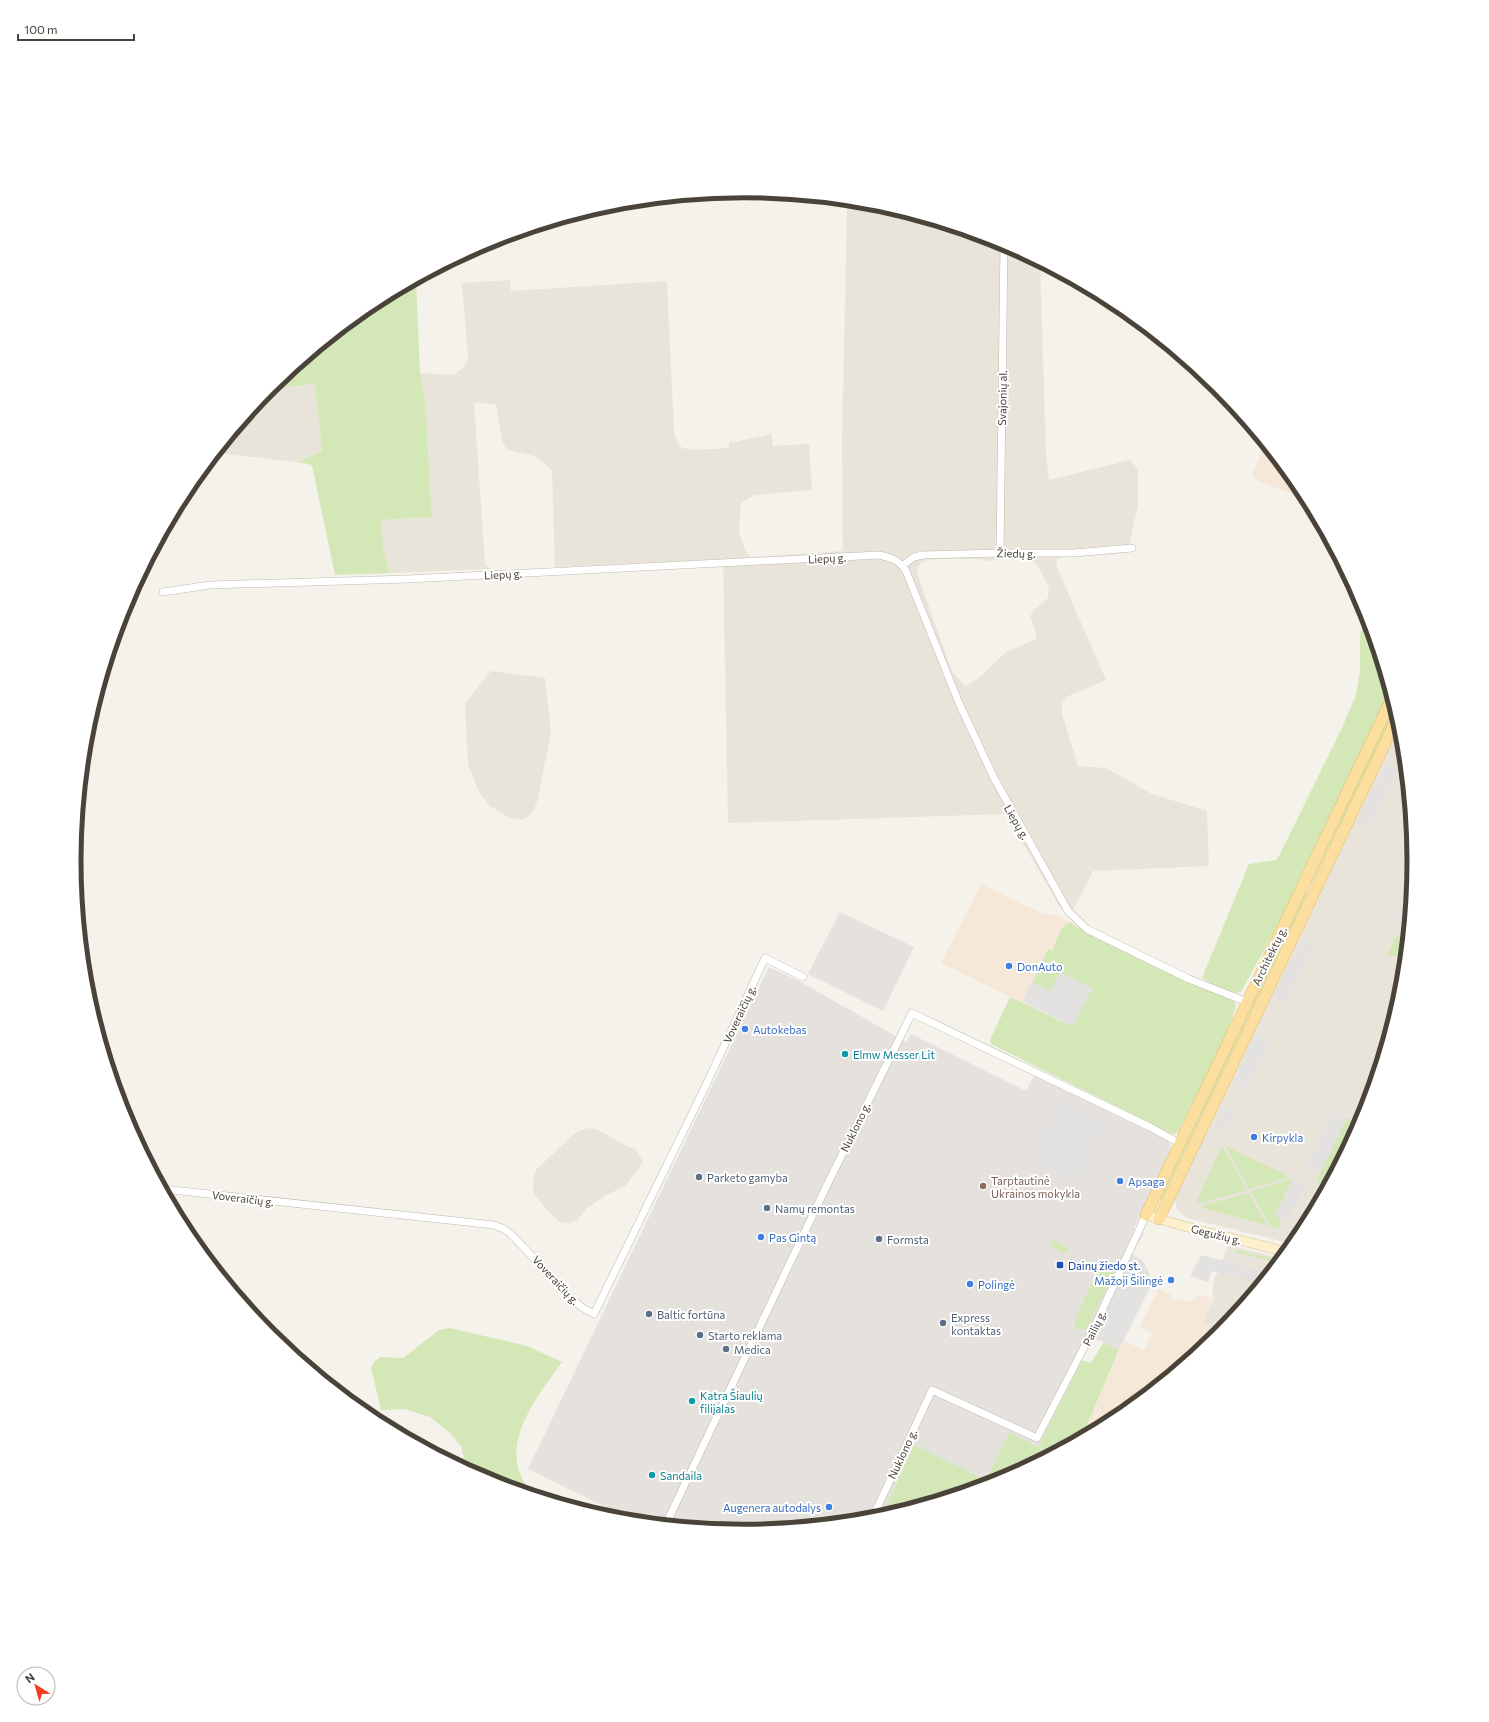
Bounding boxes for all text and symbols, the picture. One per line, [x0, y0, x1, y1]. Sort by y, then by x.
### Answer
scale bar [18, 16, 134, 42]
text: 100 m [24, 22, 58, 36]
street label: Svajonių al. [995, 370, 1009, 426]
street label: Žiedų g. [996, 545, 1036, 560]
street label: Liepų g. [808, 550, 847, 565]
street label: Liepų g. [484, 566, 523, 581]
street label: Liepų g. [1002, 802, 1032, 842]
street label: Architektų g. [1249, 924, 1289, 988]
place label: DonAuto [1017, 960, 1063, 973]
marker: DonAuto [1004, 961, 1014, 971]
street label: Voveraičių g. [720, 983, 758, 1045]
place label: Autokebas [753, 1023, 806, 1036]
marker: Autokebas [740, 1024, 750, 1034]
place label: Elmw Messer Lit [853, 1048, 935, 1061]
marker: Elmw Messer Lit [840, 1049, 850, 1059]
street label: Nuklono g. [837, 1100, 873, 1154]
place label: Kirpykla [1262, 1131, 1303, 1144]
marker: Kirpykla [1249, 1132, 1259, 1142]
place label: Parketo gamyba [707, 1171, 788, 1184]
marker: Parketo gamyba [694, 1172, 704, 1182]
place label: Tarptautinė Ukrainos mokykla [991, 1174, 1080, 1200]
place label: Apsaga [1128, 1175, 1164, 1188]
marker: Apsaga [1115, 1176, 1125, 1186]
marker: Tarptautinė Ukrainos mokykla [978, 1181, 988, 1191]
street label: Voveraičių g. [211, 1188, 275, 1208]
place label: Namų remontas [775, 1202, 855, 1215]
marker: Namų remontas [762, 1203, 772, 1213]
street label: Gegužių g. [1190, 1222, 1243, 1247]
place label: Pas Gintą [769, 1231, 816, 1244]
marker: Pas Gintą [756, 1232, 766, 1242]
place label: Formsta [887, 1233, 929, 1246]
marker: Formsta [874, 1234, 884, 1244]
street label: Voveraičių g. [530, 1253, 582, 1308]
place label: Dainų žiedo st. [1068, 1259, 1141, 1272]
marker: Dainų žiedo st. [1055, 1260, 1065, 1270]
place label: Mažoji Šilingė [1094, 1273, 1163, 1287]
marker: Mažoji Šilingė [1166, 1275, 1176, 1285]
place label: Polingė [978, 1278, 1015, 1291]
marker: Polingė [965, 1279, 975, 1289]
place label: Baltic fortūna [657, 1308, 725, 1321]
street label: Pailių g. [1080, 1308, 1108, 1348]
marker: Baltic fortūna [644, 1309, 654, 1319]
place label: Express kontaktas [951, 1311, 1001, 1337]
marker: Express kontaktas [938, 1318, 948, 1328]
place label: Starto reklama [708, 1329, 782, 1342]
marker: Starto reklama [695, 1330, 705, 1340]
place label: Medica [734, 1343, 771, 1356]
marker: Medica [721, 1344, 731, 1354]
place label: Katra Šiaulių filijalas [700, 1388, 763, 1415]
marker: Katra Šiaulių filijalas [687, 1396, 697, 1406]
street label: Nuklono g. [885, 1427, 919, 1481]
place label: Sandaila [660, 1469, 702, 1482]
marker: Sandaila [647, 1470, 657, 1480]
place label: Augenera autodalys [723, 1501, 821, 1514]
marker: Augenera autodalys [824, 1502, 834, 1512]
north arrow [16, 1666, 56, 1706]
text: N [22, 1670, 37, 1685]

